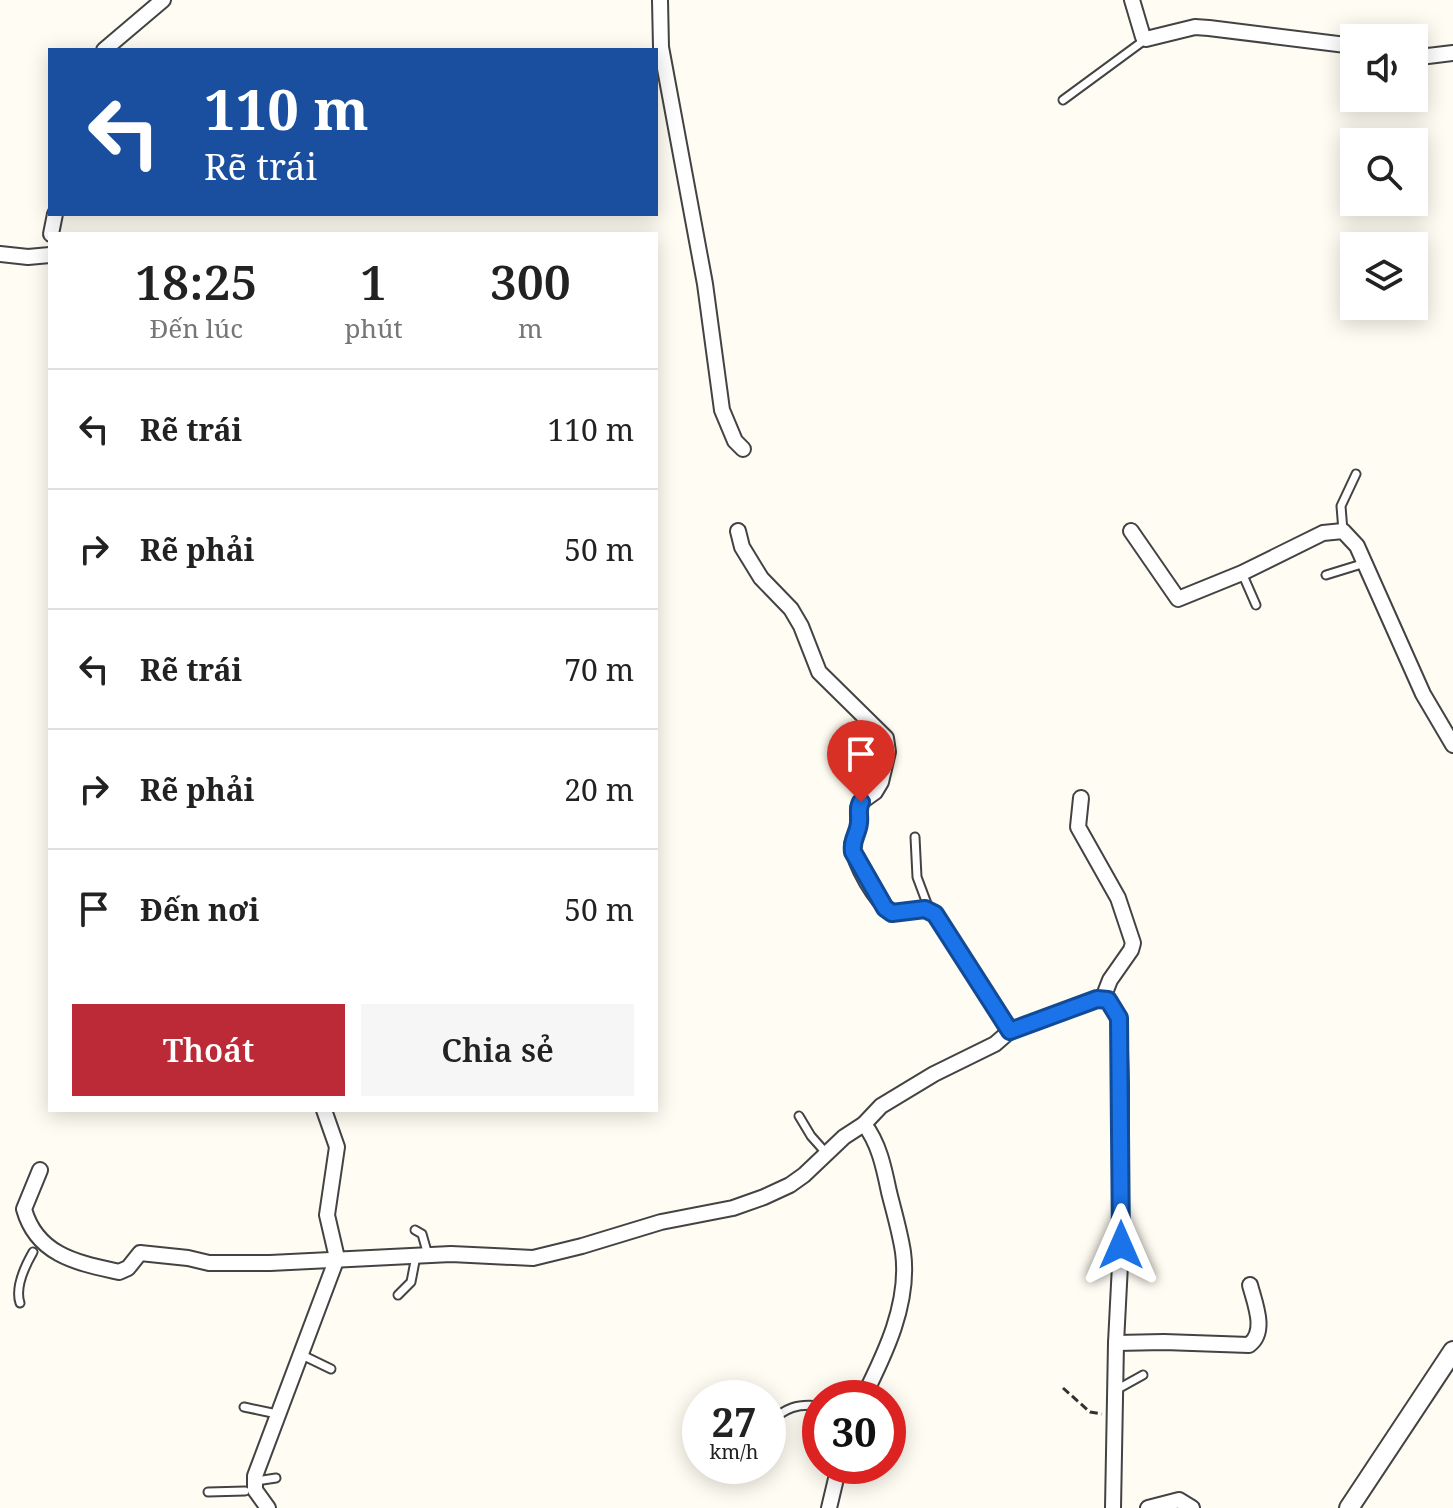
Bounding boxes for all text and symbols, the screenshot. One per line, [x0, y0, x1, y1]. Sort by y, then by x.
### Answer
map controls [1340, 24, 1428, 320]
button: sound [1340, 24, 1428, 112]
text: 110 m [204, 70, 369, 146]
icon: left [72, 80, 176, 184]
button: search [1340, 128, 1428, 216]
text: Rẽ trái [204, 142, 317, 191]
button: layers [1340, 232, 1428, 320]
text: 18:25 [135, 249, 257, 314]
text: 1 [360, 249, 387, 314]
text: 300 [490, 249, 571, 314]
text: Đến lúc [149, 310, 243, 346]
text: phút [345, 310, 403, 346]
text: m [518, 310, 543, 346]
icon: left [72, 407, 116, 451]
text: Rẽ trái [140, 409, 242, 450]
text: 110 m [548, 409, 634, 450]
icon: right [72, 527, 116, 571]
text: Rẽ phải [140, 529, 254, 570]
text: 50 m [564, 529, 634, 570]
icon: left [72, 647, 116, 691]
text: Rẽ trái [140, 649, 242, 690]
text: 70 m [564, 649, 634, 690]
pin [827, 720, 895, 802]
icon: arrive [839, 732, 883, 776]
icon: right [72, 767, 116, 811]
text: Rẽ phải [140, 769, 254, 810]
text: 20 m [564, 769, 634, 810]
icon: arrive [72, 887, 116, 931]
text: Đến nơi [140, 889, 259, 930]
text: 50 m [564, 889, 634, 930]
button: Thoát [72, 1004, 345, 1096]
button: Chia sẻ [361, 1004, 634, 1096]
position arrow [1079, 1203, 1163, 1287]
speed limit sign: 30 [802, 1380, 906, 1484]
text: 27 [711, 1394, 757, 1449]
text: km/h [709, 1438, 759, 1465]

